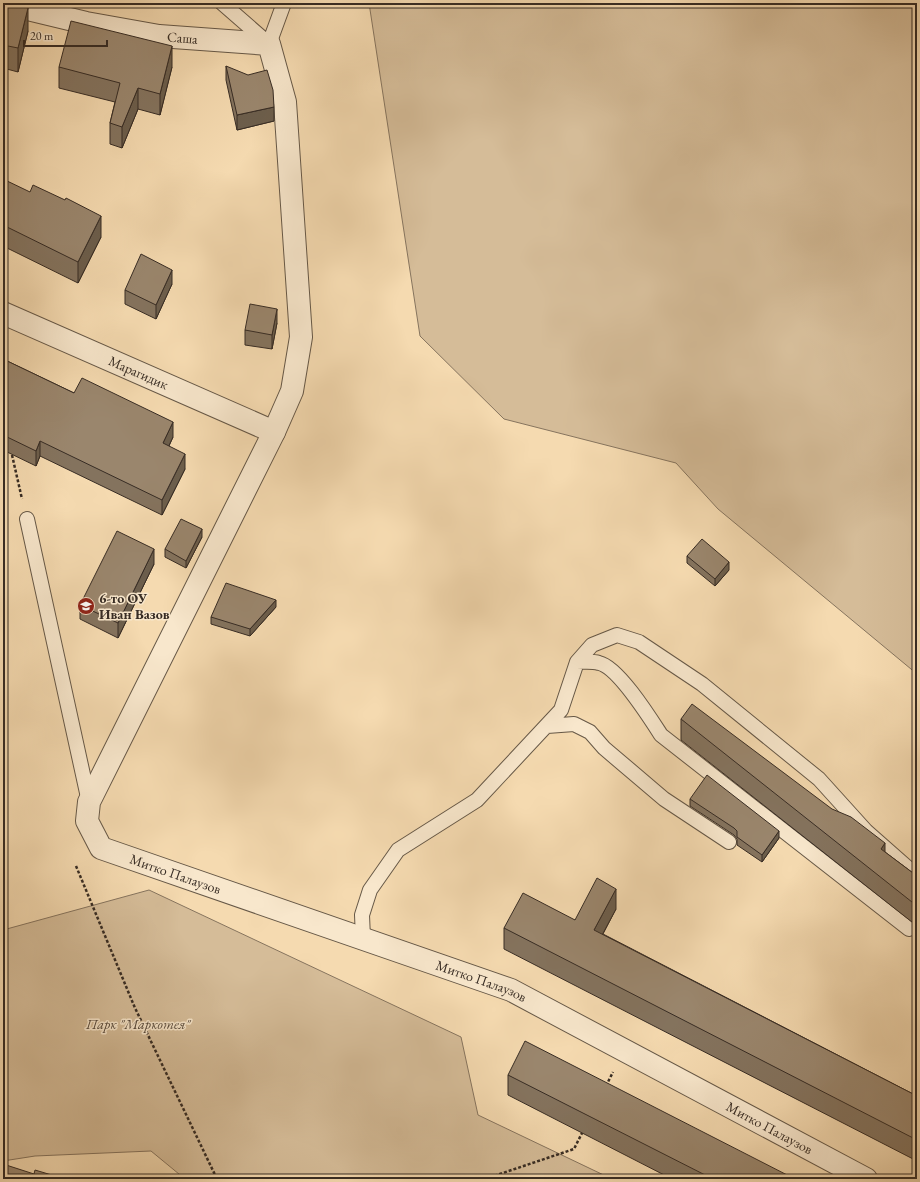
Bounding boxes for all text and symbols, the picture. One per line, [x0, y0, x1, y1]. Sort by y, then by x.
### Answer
scale bar [24, 22, 107, 48]
text: 20 m [30, 28, 54, 44]
street label: Саша [166, 28, 199, 48]
street label: Марагидик [106, 352, 171, 394]
place label: 6-то ОУ Иван Вазов [99, 589, 170, 623]
school or university icon: 6-то ОУ Иван Вазов [76, 596, 96, 616]
street label: Митко Палаузов [127, 850, 224, 898]
street label: Митко Палаузов [434, 956, 530, 1006]
park label: Парк "Маркотея" [85, 1015, 191, 1033]
street label: Митко Палаузов [723, 1097, 816, 1158]

